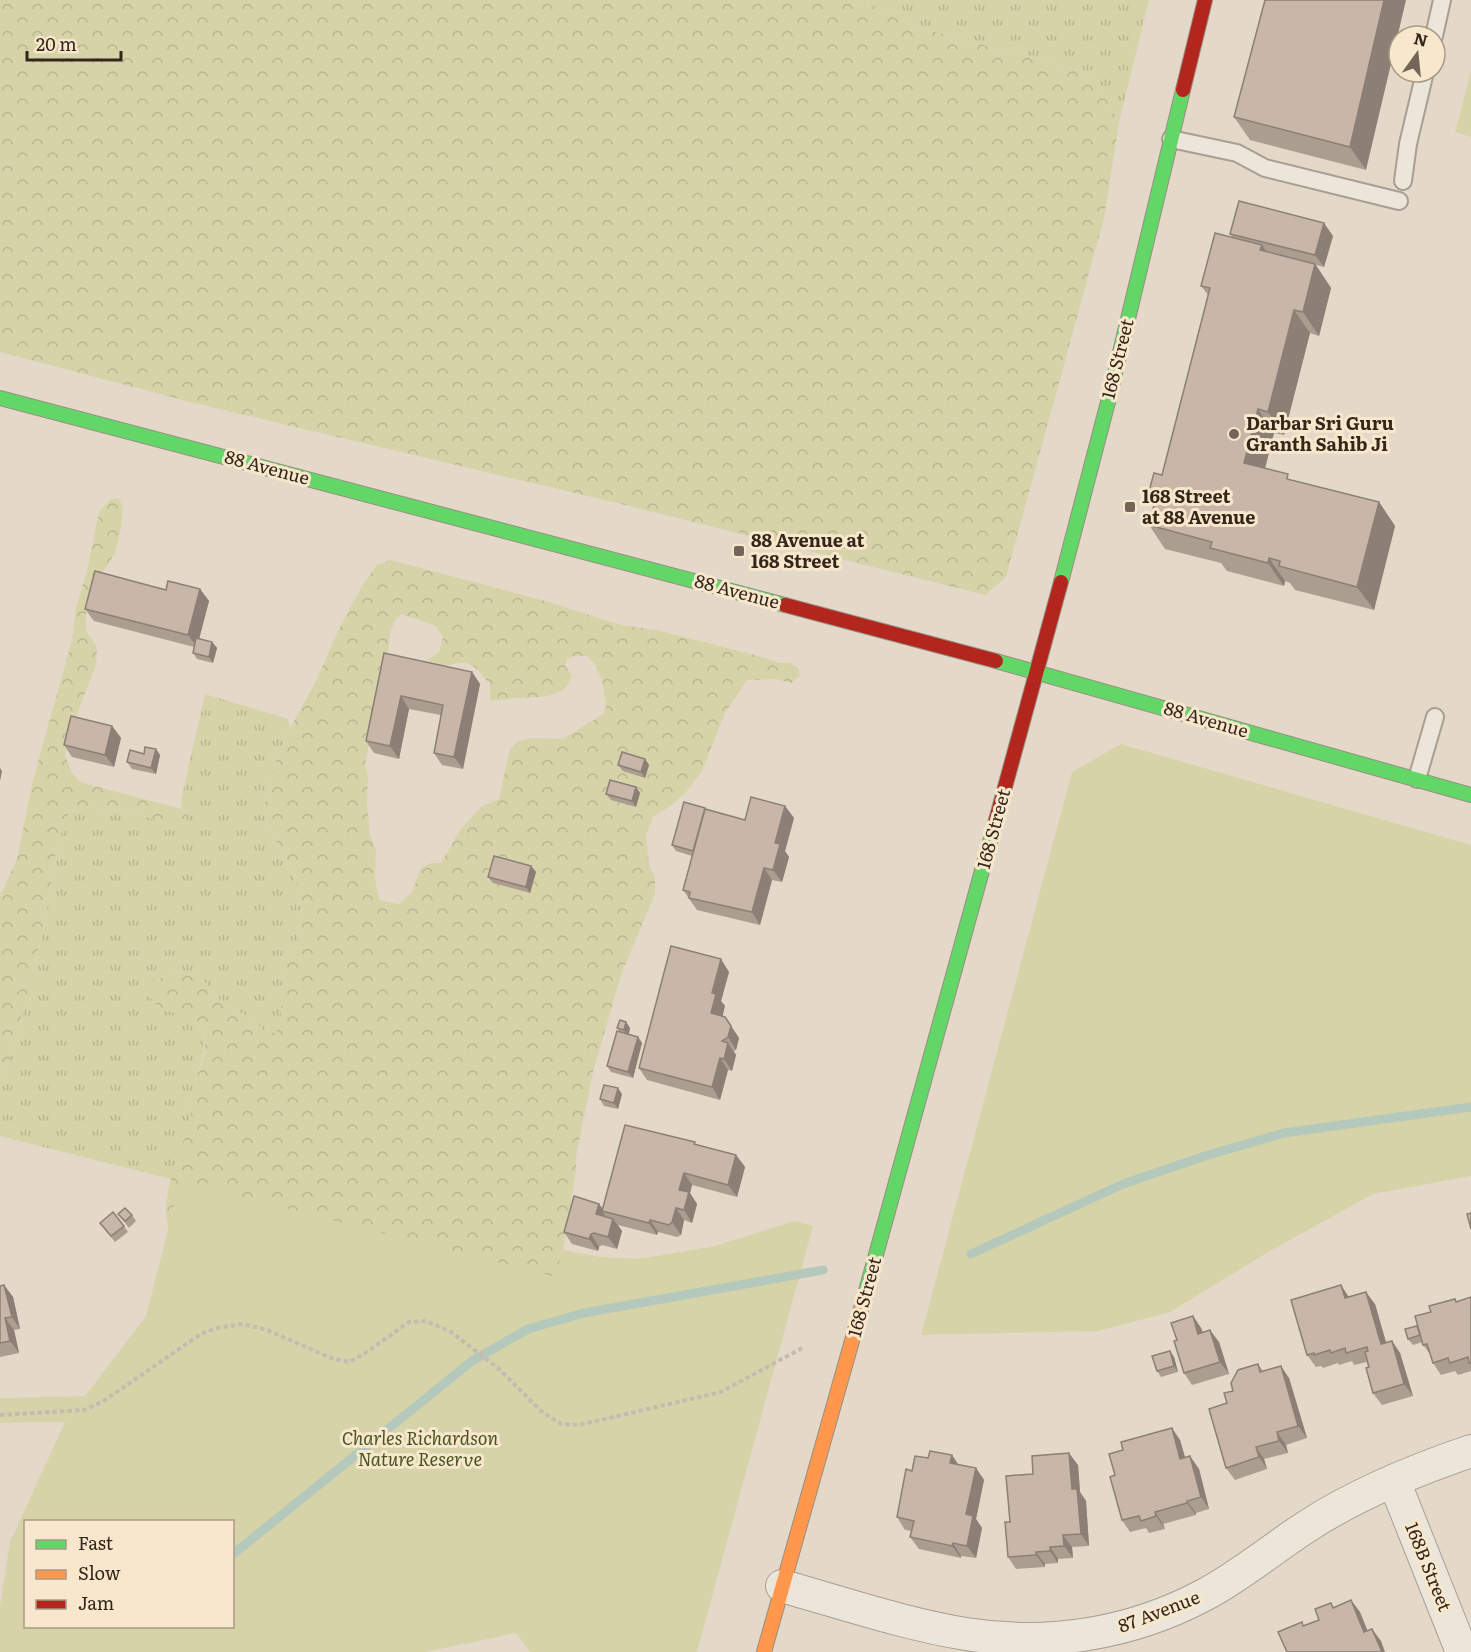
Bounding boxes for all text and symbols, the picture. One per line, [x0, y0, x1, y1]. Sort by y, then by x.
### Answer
scale bar [27, 24, 122, 62]
north arrow [1387, 24, 1447, 84]
text: N [1412, 25, 1431, 52]
text: 20 m [36, 30, 77, 57]
street label: 168 Street [1094, 315, 1140, 402]
place label: Darbar Sri Guru Granth Sahib Ji [1246, 409, 1394, 457]
marker: Darbar Sri Guru Granth Sahib Ji [1227, 427, 1241, 441]
street label: 88 Avenue [222, 442, 313, 491]
place label: 168 Street at 88 Avenue [1142, 482, 1255, 530]
marker: 168 Street at 88 Avenue [1123, 500, 1137, 514]
place label: 88 Avenue at 168 Street [751, 526, 864, 574]
marker: 88 Avenue at 168 Street [732, 544, 746, 558]
street label: 88 Avenue [692, 566, 783, 615]
street label: 88 Avenue [1161, 694, 1252, 743]
street label: 168 Street [969, 785, 1016, 872]
street label: 168 Street [840, 1253, 887, 1340]
park label: Charles Richardson Nature Reserve [342, 1424, 498, 1472]
street label: 168B Street [1399, 1518, 1460, 1616]
legend [24, 1520, 234, 1628]
text: Fast [78, 1529, 114, 1556]
text: Slow [78, 1559, 121, 1586]
street label: 87 Avenue [1114, 1583, 1203, 1639]
text: Jam [78, 1589, 114, 1616]

